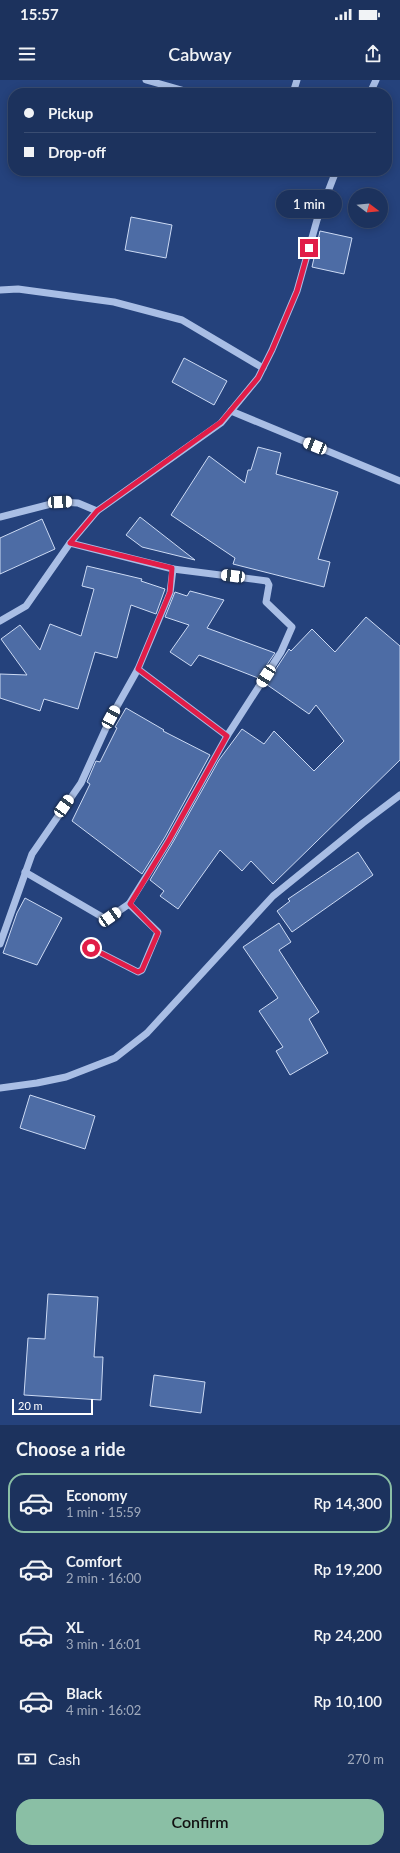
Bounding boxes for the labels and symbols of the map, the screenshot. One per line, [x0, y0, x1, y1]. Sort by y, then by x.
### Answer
north arrow [348, 188, 388, 228]
callout: 1 min [276, 190, 342, 218]
route end [300, 239, 318, 257]
car [302, 436, 328, 456]
car [48, 495, 72, 509]
car [220, 569, 246, 583]
car [254, 663, 278, 689]
car [100, 704, 122, 730]
car [52, 793, 76, 819]
car [97, 905, 123, 929]
route start [82, 939, 100, 957]
scale bar [12, 1397, 93, 1416]

